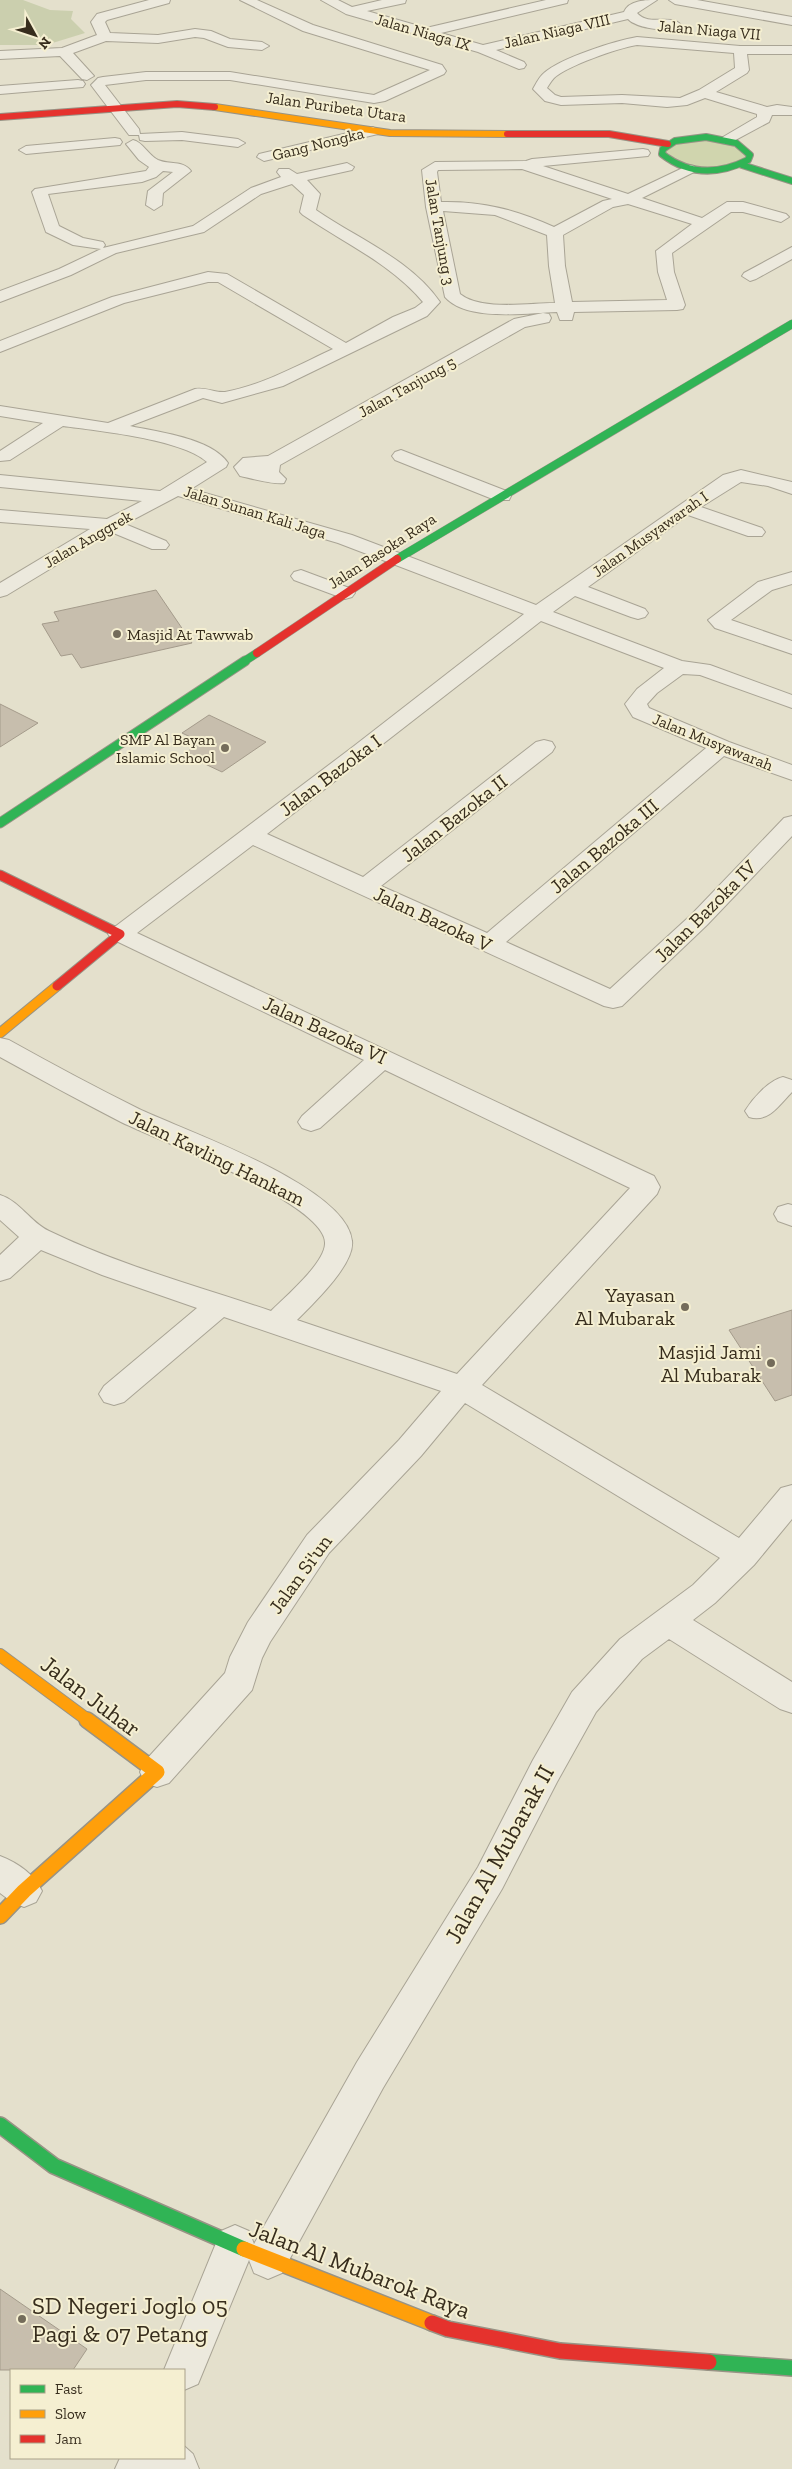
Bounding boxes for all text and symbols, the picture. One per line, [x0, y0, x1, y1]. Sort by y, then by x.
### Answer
street label: Jalan Niaga IX [373, 9, 473, 55]
north arrow [10, 10, 60, 60]
street label: Jalan Niaga VIII [502, 10, 612, 52]
street label: Jalan Niaga VII [657, 16, 761, 44]
text: N [34, 33, 55, 53]
street label: Jalan Puribeta Utara [265, 88, 408, 126]
street label: Gang Nongka [270, 123, 366, 165]
street label: Jalan Tanjung 3 [421, 177, 459, 287]
street label: Jalan Tanjung 5 [355, 352, 459, 422]
street label: Jalan Sunan Kali Jaga [182, 481, 329, 543]
street label: Jalan Musyawarah I [589, 487, 711, 581]
street label: Jalan Anggrek [41, 506, 136, 572]
street label: Jalan Basoka Raya [324, 509, 440, 593]
place label: Masjid At Tawwab [127, 625, 253, 644]
marker: Masjid At Tawwab [111, 628, 123, 640]
street label: Jalan Musyawarah [650, 709, 776, 775]
street label: Jalan Bazoka I [274, 729, 386, 821]
place label: SMP Al Bayan Islamic School [116, 730, 216, 767]
marker: SMP Al Bayan Islamic School [219, 742, 231, 754]
street label: Jalan Bazoka II [396, 769, 512, 867]
street label: Jalan Bazoka III [545, 794, 663, 898]
street label: Jalan Bazoka IV [649, 855, 761, 967]
street label: Jalan Bazoka V [370, 881, 496, 957]
street label: Jalan Bazoka VI [259, 991, 391, 1069]
street label: Jalan Kavling Hankam [125, 1105, 309, 1211]
place label: Yayasan Al Mubarak [575, 1283, 676, 1330]
marker: Yayasan Al Mubarak [679, 1301, 691, 1313]
place label: Masjid Jami Al Mubarak [658, 1340, 762, 1387]
marker: Masjid Jami Al Mubarak [765, 1357, 777, 1369]
street label: Jalan Si'un [263, 1529, 337, 1618]
street label: Jalan Juhar [35, 1649, 147, 1743]
street label: Jalan Al Mubarak II [438, 1760, 560, 1948]
street label: Jalan Al Mubarok Raya [245, 2213, 475, 2325]
place label: SD Negeri Joglo 05 Pagi & 07 Petang [32, 2291, 228, 2348]
marker: SD Negeri Joglo 05 Pagi & 07 Petang [16, 2313, 28, 2325]
legend [10, 2369, 185, 2459]
text: Fast [55, 2380, 83, 2398]
text: Slow [55, 2405, 87, 2423]
text: Jam [55, 2430, 82, 2448]

